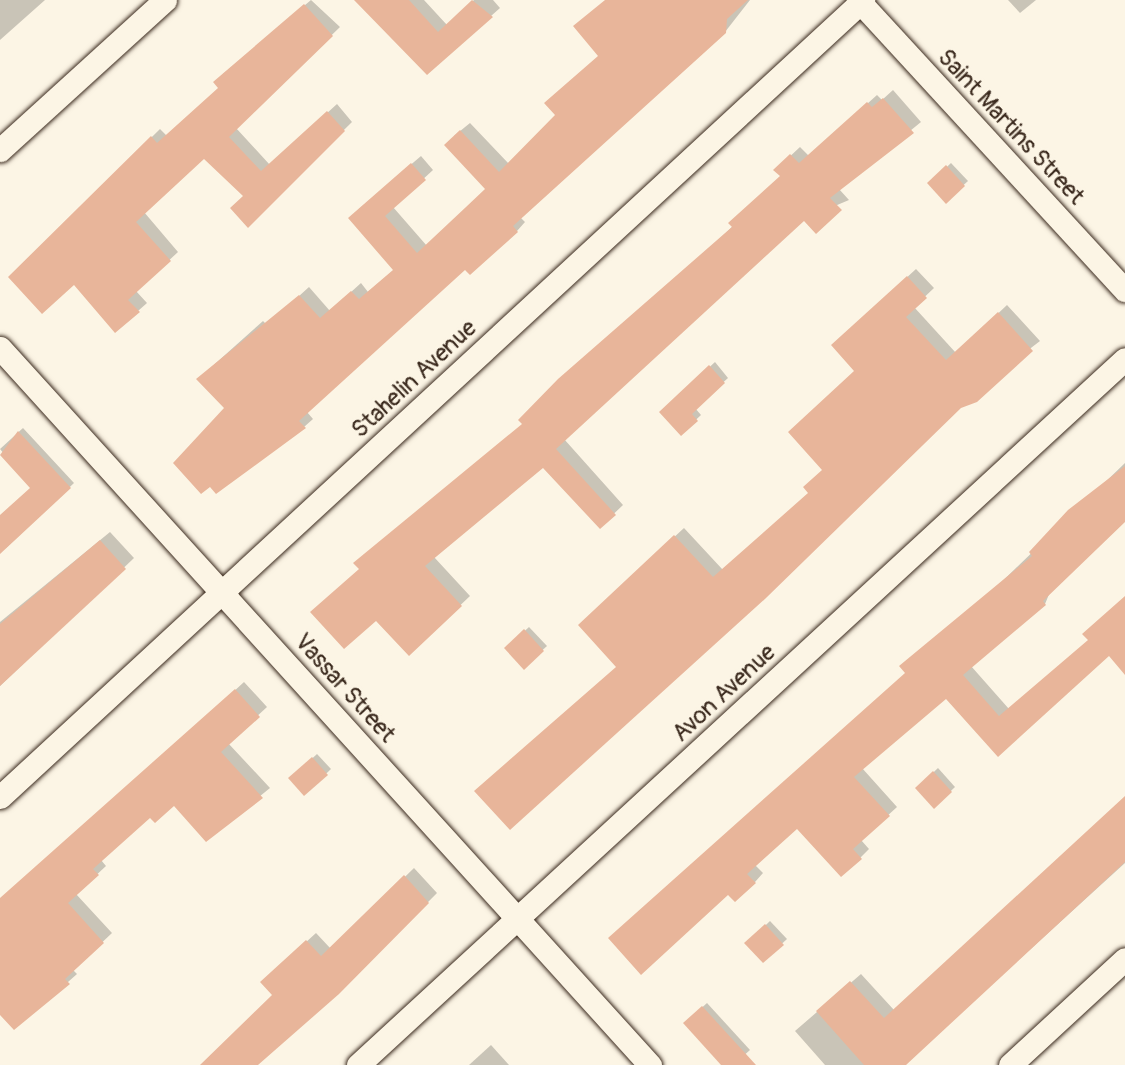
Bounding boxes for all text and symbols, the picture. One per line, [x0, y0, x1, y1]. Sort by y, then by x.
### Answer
street label: Saint Martins Street [932, 43, 1090, 211]
street label: Stahelin Avenue [346, 314, 482, 444]
street label: Vassar Street [288, 627, 402, 749]
street label: Avon Avenue [667, 638, 781, 748]

